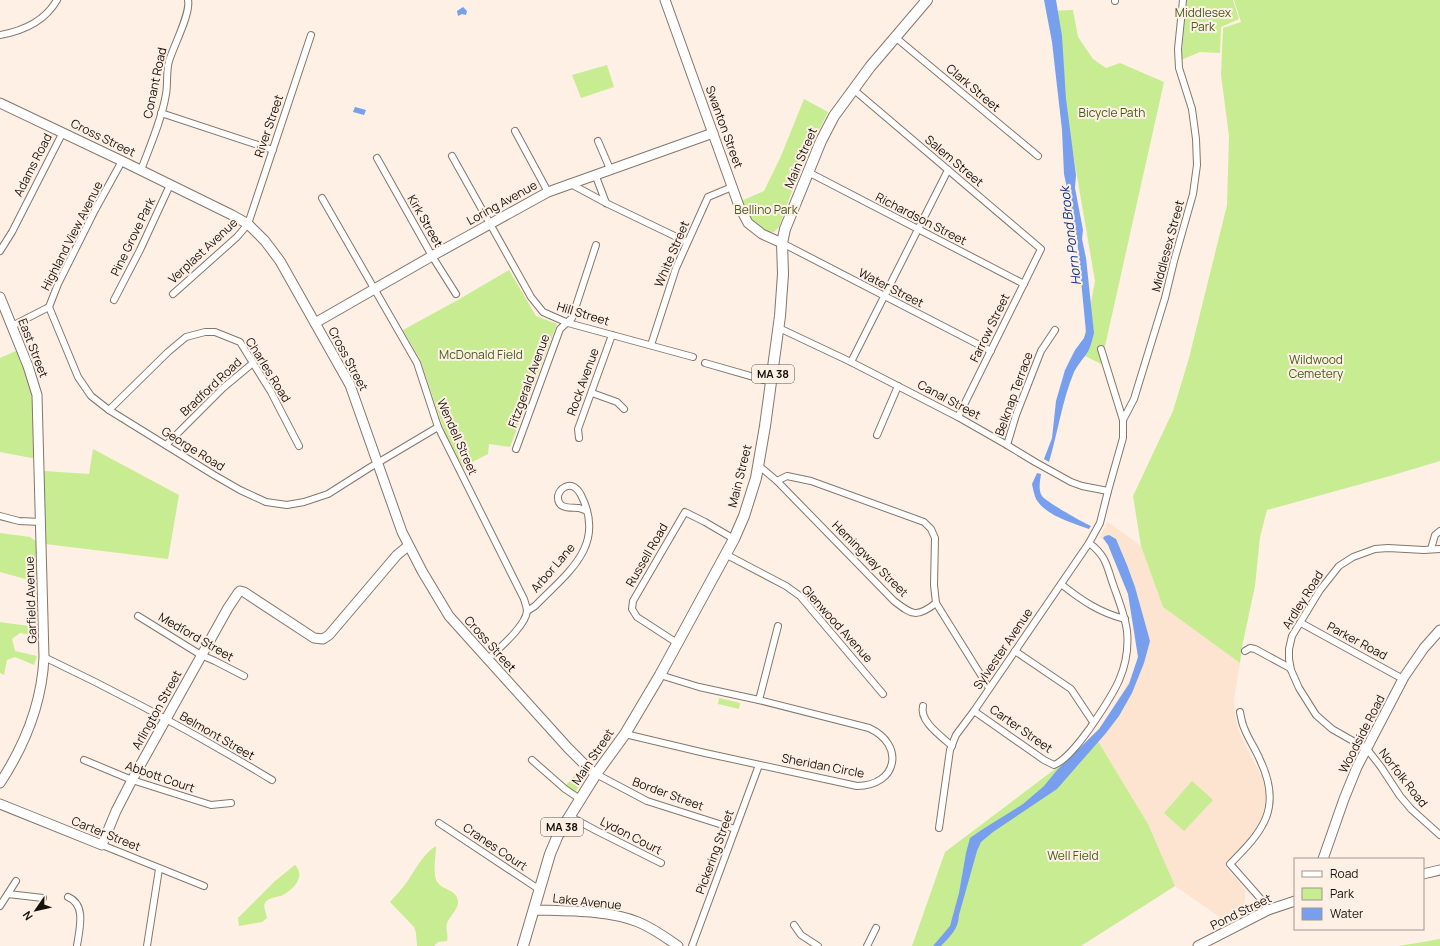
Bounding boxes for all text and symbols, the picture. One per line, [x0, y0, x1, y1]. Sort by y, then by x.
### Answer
park label: Middlesex Park [1175, 4, 1232, 35]
street label: Conant Road [139, 46, 170, 120]
street label: Clark Street [943, 60, 1004, 115]
street label: Swanton Street [702, 83, 747, 171]
street label: River Street [250, 92, 287, 159]
park label: Bicycle Path [1079, 104, 1145, 121]
street label: Cross Street [68, 115, 139, 161]
street label: Main Street [780, 125, 821, 191]
street label: Adams Road [9, 130, 56, 199]
street label: Salem Street [921, 131, 987, 190]
street label: Loring Avenue [463, 176, 540, 229]
street label: Highland View Avenue [37, 178, 107, 293]
water label: Horn Pond Brook [1055, 183, 1085, 286]
street label: Richardson Street [873, 188, 970, 249]
street label: Kirk Street [404, 191, 447, 250]
street label: Pine Grove Park [106, 194, 159, 279]
street label: Middlesex Street [1147, 198, 1188, 293]
park label: Bellino Park [734, 201, 799, 218]
street label: Verplast Avenue [164, 214, 241, 287]
street label: White Street [650, 218, 693, 290]
street label: Water Street [856, 264, 927, 311]
street label: Farrow Street [966, 290, 1014, 365]
street label: Hill Street [555, 297, 612, 330]
street label: East Street [14, 316, 53, 380]
street label: Cross Street [324, 324, 372, 394]
street label: Fitzgerald Avenue [504, 332, 553, 430]
street label: Charles Road [242, 334, 295, 405]
park label: McDonald Field [439, 346, 523, 363]
street label: Rock Avenue [562, 346, 603, 418]
street label: Belknap Terrace [990, 349, 1037, 438]
park label: Wildwood Cemetery [1289, 351, 1344, 382]
street label: Bradford Road [176, 354, 245, 420]
road number: MA 38 [752, 365, 794, 383]
street label: Canal Street [915, 376, 984, 423]
street label: Wendell Street [433, 396, 482, 478]
street label: George Road [158, 422, 228, 475]
street label: Main Street [723, 442, 756, 509]
street label: Hemingway Street [828, 517, 912, 601]
street label: Russell Road [622, 520, 672, 590]
street label: Arbor Lane [527, 540, 579, 596]
street label: Garfield Avenue [20, 556, 41, 644]
street label: Ardley Road [1278, 567, 1327, 632]
street label: Glenwood Avenue [798, 581, 877, 666]
street label: Sylvester Avenue [969, 605, 1036, 693]
street label: Medford Street [155, 608, 237, 665]
street label: Cross Street [461, 612, 520, 676]
street label: Parker Road [1324, 618, 1390, 664]
street label: Arlington Street [128, 667, 185, 752]
street label: Woodside Road [1334, 692, 1389, 776]
street label: Carter Street [986, 701, 1056, 757]
street label: Belmont Street [177, 707, 258, 764]
street label: Main Street [568, 725, 618, 788]
street label: Norfolk Road [1375, 745, 1432, 811]
street label: Sheridan Circle [780, 749, 866, 782]
street label: Abbott Court [123, 757, 197, 796]
street label: Border Street [630, 773, 706, 814]
street label: Pickering Street [691, 807, 738, 896]
street label: Carter Street [69, 812, 143, 855]
street label: Lydon Court [597, 813, 665, 858]
road number: MA 38 [541, 818, 583, 836]
street label: Cranes Court [460, 819, 531, 874]
park label: Well Field [1047, 847, 1099, 864]
legend [1294, 858, 1424, 930]
text: Road [1330, 865, 1358, 882]
text: Park [1330, 885, 1355, 902]
street label: Lake Avenue [552, 889, 622, 914]
street label: Pond Street [1207, 889, 1274, 934]
north arrow [16, 890, 56, 930]
text: Water [1330, 905, 1364, 922]
text: N [19, 908, 36, 923]

